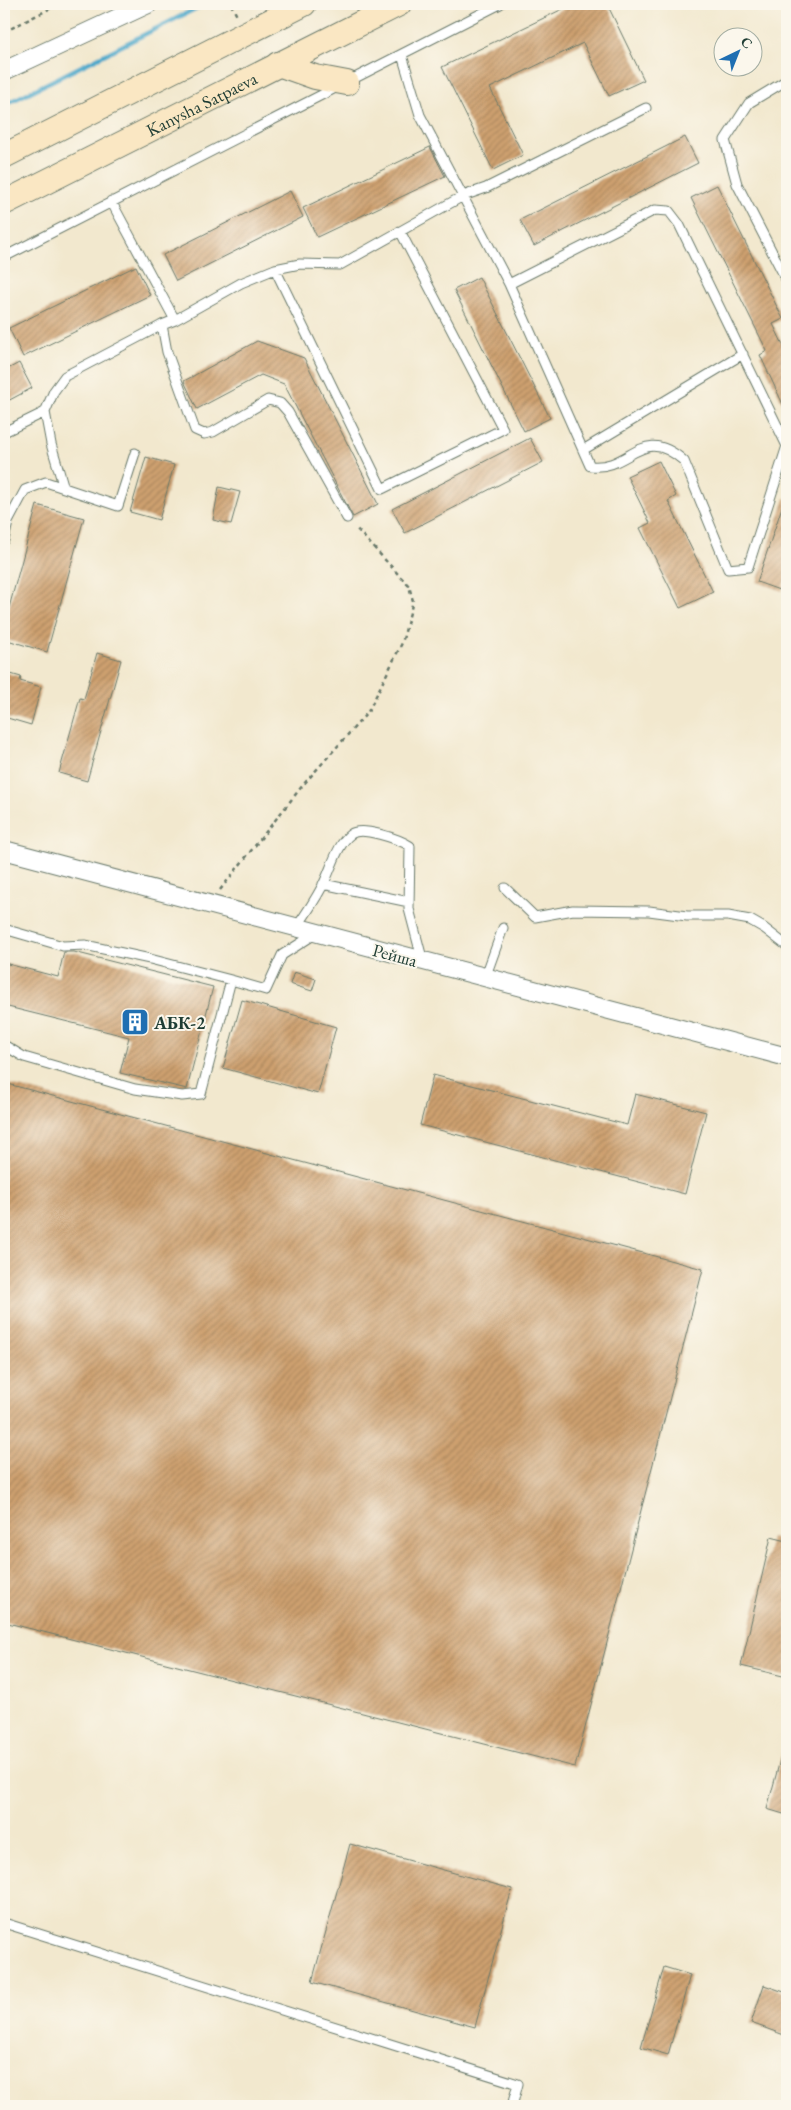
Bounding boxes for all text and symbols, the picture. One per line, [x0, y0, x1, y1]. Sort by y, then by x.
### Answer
north arrow [714, 28, 764, 78]
text: С [737, 33, 757, 53]
street label: Kanysha Satpaeva [142, 66, 261, 141]
street label: Рейша [370, 938, 421, 972]
building icon: АБК-2 [120, 1007, 150, 1037]
place label: АБК-2 [153, 1011, 206, 1034]

